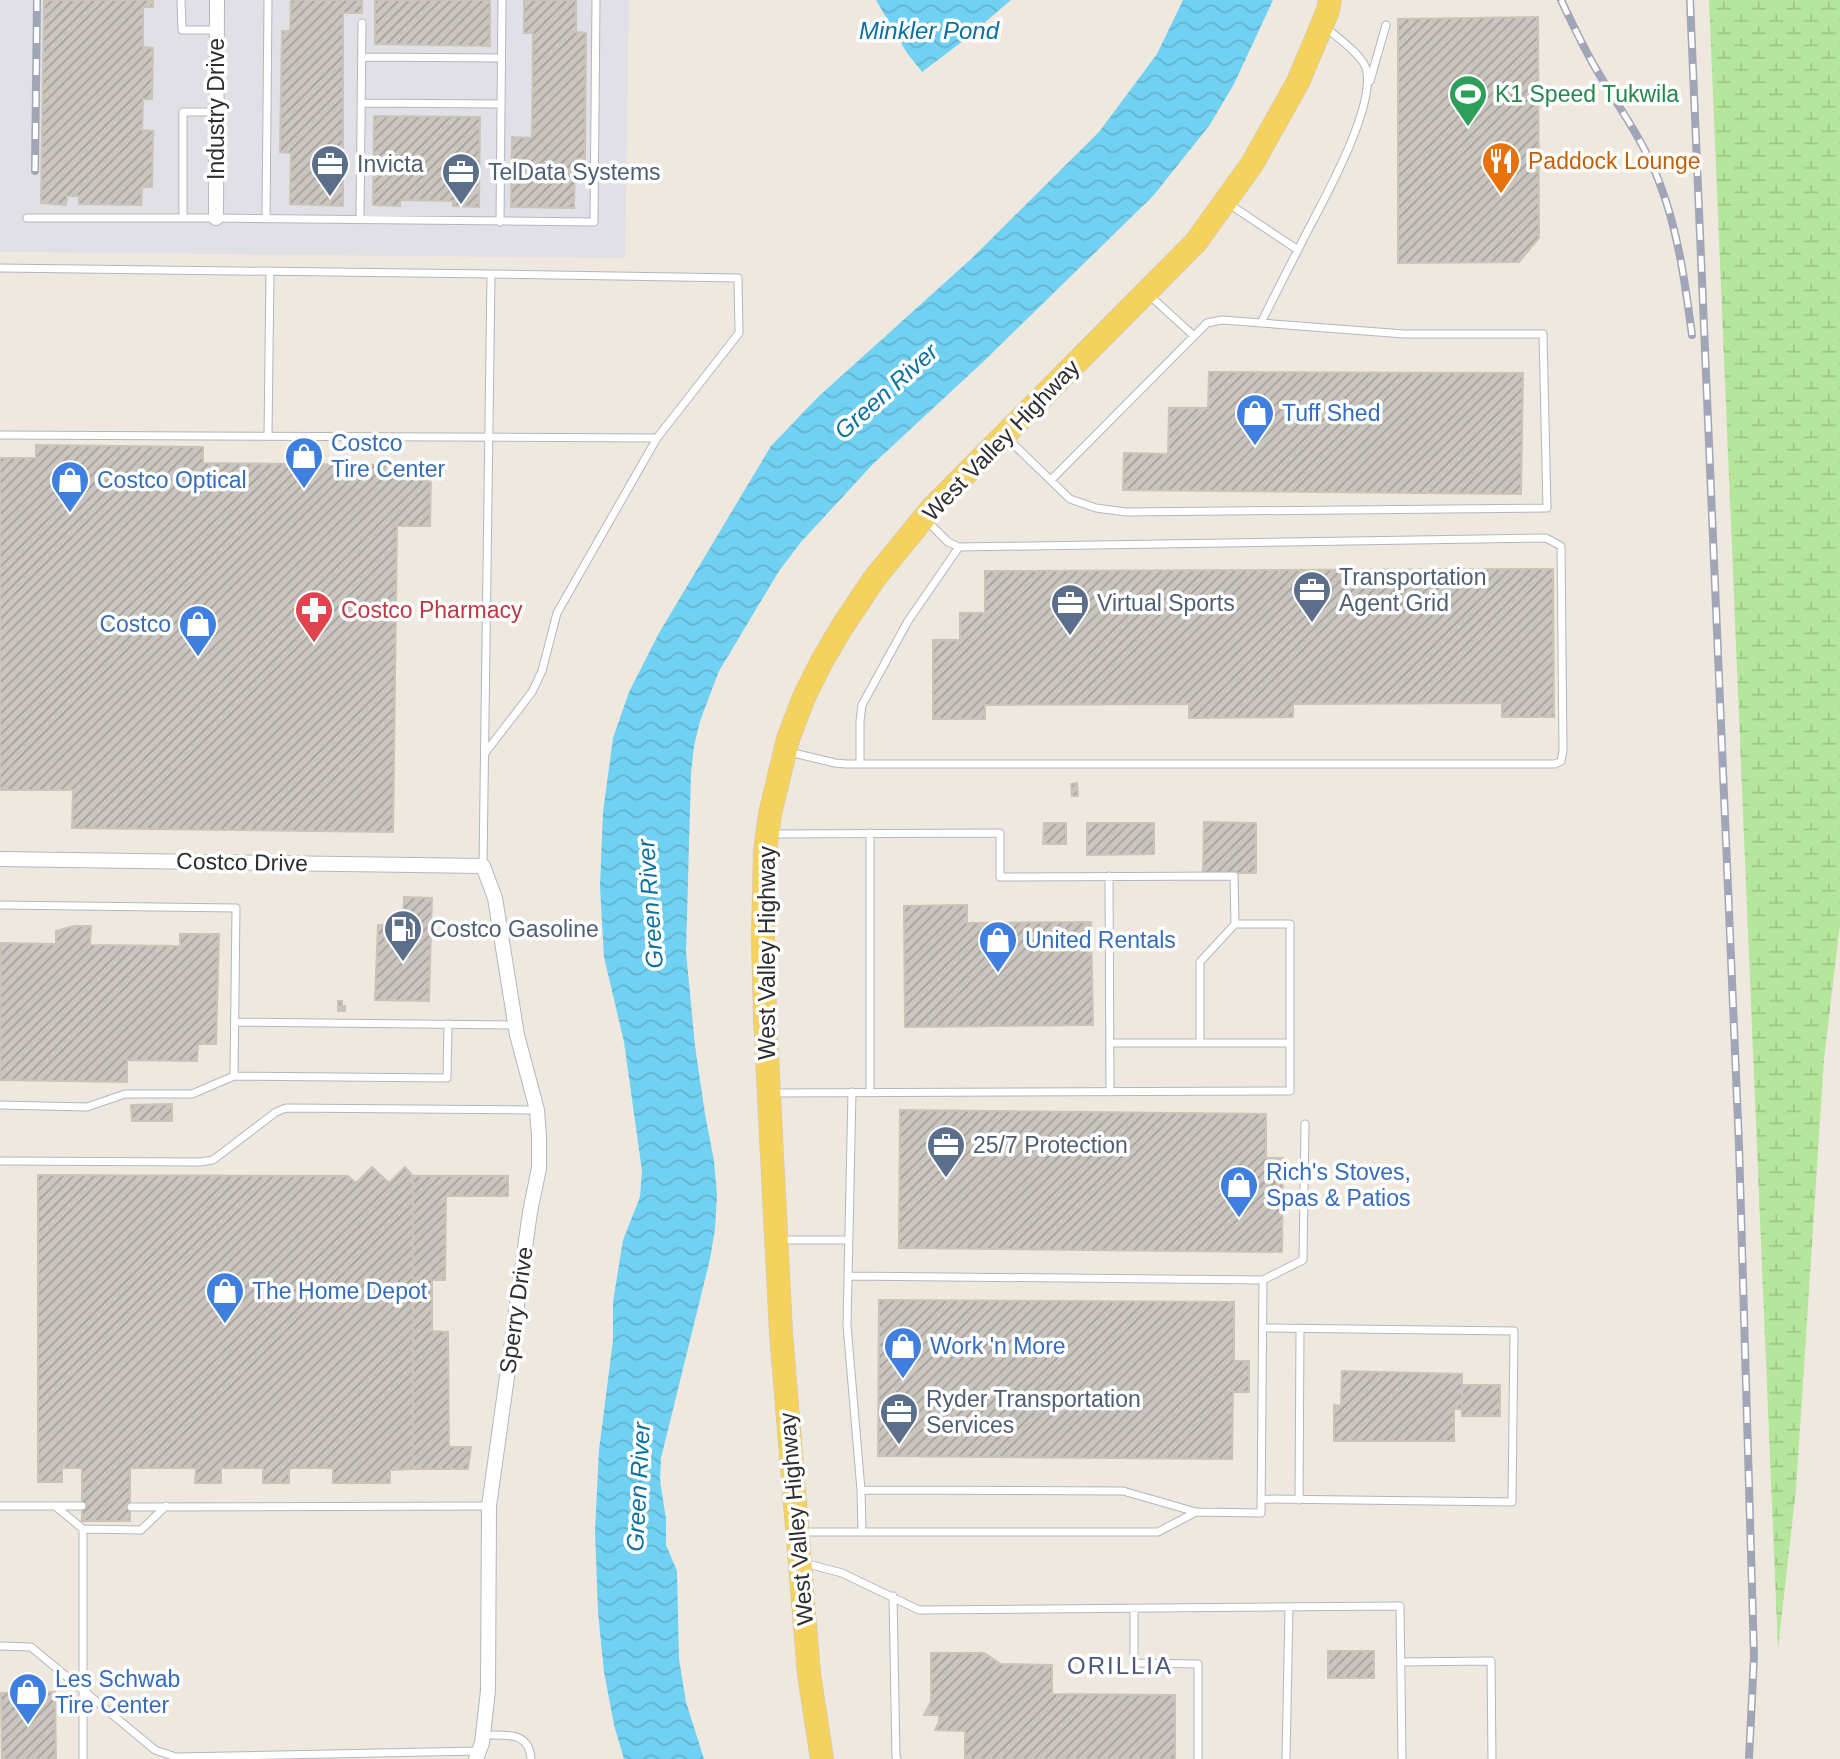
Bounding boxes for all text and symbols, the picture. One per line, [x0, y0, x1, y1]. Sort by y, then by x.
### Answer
water label: Minkler Pond [859, 17, 1000, 44]
street label: Industry Drive [203, 38, 229, 180]
sports icon: K1 Speed Tukwila [1447, 73, 1489, 128]
place label: K1 Speed Tukwila [1495, 81, 1679, 107]
restaurant icon: Paddock Lounge [1480, 140, 1522, 195]
office icon: Invicta [309, 143, 351, 198]
place label: Paddock Lounge [1528, 148, 1701, 174]
place label: Invicta [357, 151, 424, 177]
office icon: TelData Systems [440, 151, 482, 206]
place label: TelData Systems [488, 159, 661, 185]
water label: Green River [829, 337, 944, 444]
street label: West Valley Highway [917, 354, 1085, 526]
shop icon: Tuff Shed [1234, 392, 1276, 447]
place label: Tuff Shed [1282, 400, 1380, 426]
place label: Costco Tire Center [331, 430, 446, 482]
shop icon: Costco Tire Center [283, 435, 325, 490]
shop icon: Costco Optical [49, 459, 91, 514]
place label: Costco Optical [97, 467, 247, 493]
place label: Transportation Agent Grid [1339, 564, 1486, 616]
office icon: Transportation Agent Grid [1291, 569, 1333, 624]
office icon: Virtual Sports [1049, 582, 1091, 637]
pharmacy icon: Costco Pharmacy [293, 589, 335, 644]
place label: Virtual Sports [1097, 590, 1235, 616]
place label: Costco Pharmacy [341, 597, 523, 623]
shop icon: Costco [177, 603, 219, 658]
place label: Costco [99, 611, 171, 637]
water label: Green River [632, 838, 668, 969]
street label: West Valley Highway [754, 846, 780, 1060]
street label: Costco Drive [176, 848, 308, 876]
fuel station icon: Costco Gasoline [382, 908, 424, 963]
place label: Costco Gasoline [430, 916, 599, 942]
shop icon: United Rentals [977, 919, 1019, 974]
place label: United Rentals [1025, 927, 1176, 953]
office icon: 25/7 Protection [925, 1124, 967, 1179]
place label: 25/7 Protection [973, 1132, 1128, 1158]
place label: Rich's Stoves, Spas & Patios [1266, 1159, 1411, 1211]
shop icon: Rich's Stoves, Spas & Patios [1218, 1164, 1260, 1219]
street label: Sperry Drive [494, 1245, 538, 1375]
shop icon: The Home Depot [204, 1270, 246, 1325]
place label: The Home Depot [252, 1278, 428, 1304]
shop icon: Work 'n More [882, 1325, 924, 1380]
place label: Work 'n More [930, 1333, 1066, 1359]
place label: Ryder Transportation Services [926, 1386, 1141, 1438]
office icon: Ryder Transportation Services [878, 1391, 920, 1446]
street label: West Valley Highway [774, 1411, 818, 1627]
water label: Green River [621, 1421, 655, 1552]
district label: ORILLIA [1067, 1652, 1173, 1679]
place label: Les Schwab Tire Center [55, 1666, 180, 1718]
shop icon: Les Schwab Tire Center [7, 1671, 49, 1726]

